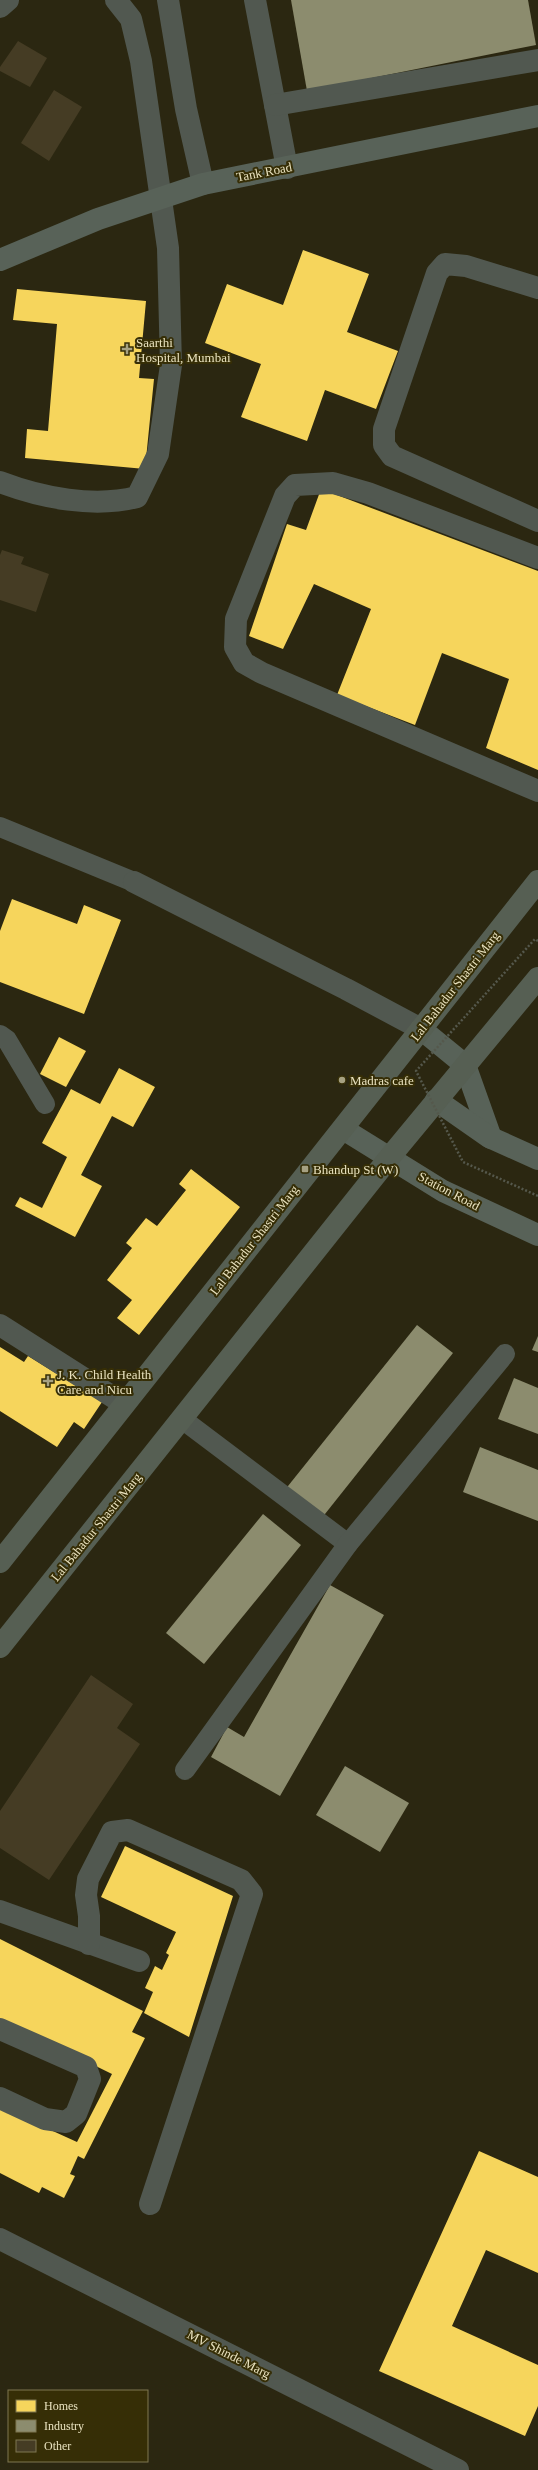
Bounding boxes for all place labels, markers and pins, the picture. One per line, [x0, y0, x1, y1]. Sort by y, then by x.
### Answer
place label: Saarthi Hospital, Mumbai [136, 335, 231, 365]
marker: Saarthi Hospital, Mumbai [121, 343, 133, 355]
place label: Madras cafe [350, 1073, 414, 1088]
marker: Madras cafe [337, 1075, 347, 1085]
place label: Bhandup St (W) [313, 1162, 398, 1177]
marker: Bhandup St (W) [300, 1164, 310, 1174]
place label: J. K. Child Health Care and Nicu [57, 1367, 152, 1397]
marker: J. K. Child Health Care and Nicu [42, 1375, 54, 1387]

